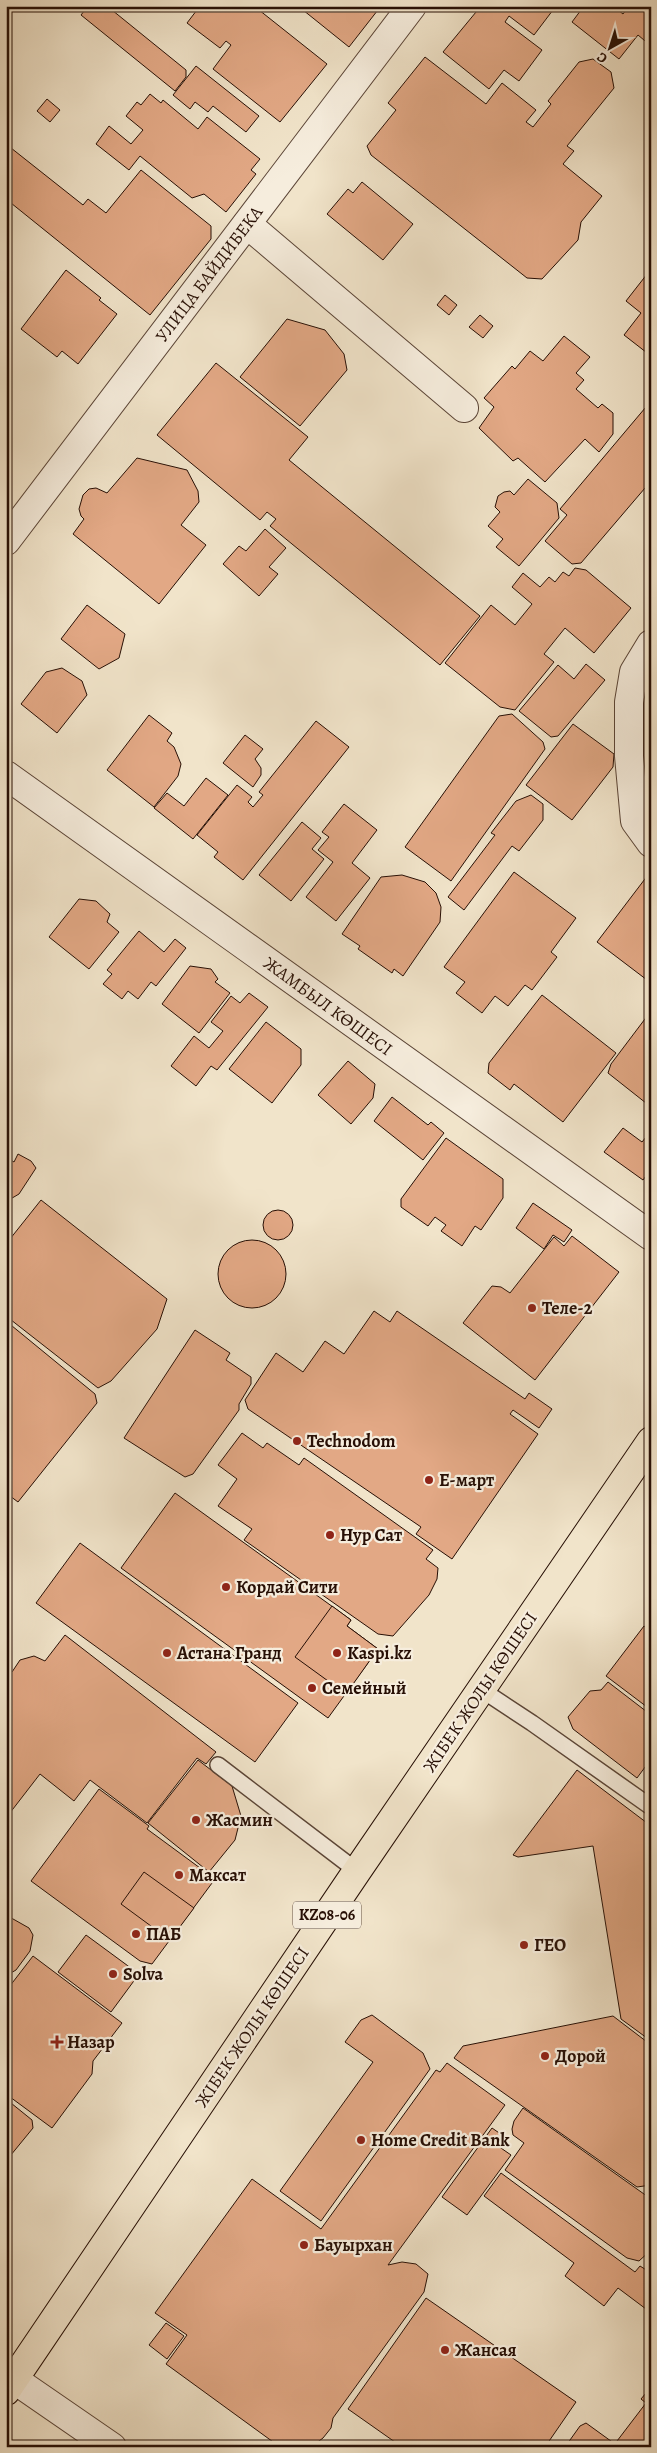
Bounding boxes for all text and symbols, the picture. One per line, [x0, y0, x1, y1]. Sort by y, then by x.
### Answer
north arrow [584, 22, 634, 72]
text: С [593, 47, 611, 68]
street label: УЛИЦА БАЙДИБЕКА [150, 201, 268, 347]
street label: ЖАМБЫЛ КӨШЕСІ [259, 951, 397, 1061]
place label: Теле-2 [542, 1296, 593, 1320]
marker: Теле-2 [526, 1302, 538, 1314]
place label: Technodom [307, 1429, 396, 1453]
marker: Technodom [291, 1435, 303, 1447]
place label: Е-март [439, 1468, 494, 1492]
marker: Е-март [423, 1474, 435, 1486]
place label: Нур Сат [340, 1523, 402, 1547]
marker: Нур Сат [324, 1529, 336, 1541]
place label: Кордай Сити [236, 1575, 338, 1599]
marker: Кордай Сити [220, 1581, 232, 1593]
street label: ЖІБЕК ЖОЛЫ КӨШЕСІ [417, 1607, 543, 1777]
place label: Астана Гранд [176, 1641, 282, 1665]
place label: Kaspi.kz [347, 1641, 412, 1665]
marker: Астана Гранд [161, 1647, 173, 1659]
marker: Kaspi.kz [331, 1647, 343, 1659]
place label: Семейный [322, 1676, 407, 1700]
marker: Семейный [306, 1682, 318, 1694]
place label: Жасмин [206, 1808, 273, 1832]
marker: Жасмин [190, 1814, 202, 1826]
place label: Максат [189, 1863, 246, 1887]
marker: Максат [173, 1869, 185, 1881]
road number: KZ08-06 [293, 1902, 361, 1928]
place label: ПАБ [146, 1922, 181, 1946]
marker: ПАБ [130, 1928, 142, 1940]
place label: ГЕО [534, 1933, 566, 1957]
marker: ГЕО [518, 1939, 530, 1951]
street label: ЖІБЕК ЖОЛЫ КӨШЕСІ [189, 1942, 315, 2112]
place label: Solva [123, 1962, 164, 1986]
marker: Solva [107, 1968, 119, 1980]
place label: Назар [67, 2030, 115, 2054]
marker: Назар [51, 2036, 63, 2048]
place label: Дорой [555, 2044, 606, 2068]
marker: Дорой [539, 2050, 551, 2062]
place label: Home Credit Bank [371, 2128, 510, 2152]
marker: Home Credit Bank [355, 2134, 367, 2146]
place label: Бауырхан [314, 2233, 393, 2257]
marker: Бауырхан [298, 2239, 310, 2251]
place label: Жансая [455, 2338, 517, 2362]
marker: Жансая [439, 2344, 451, 2356]

